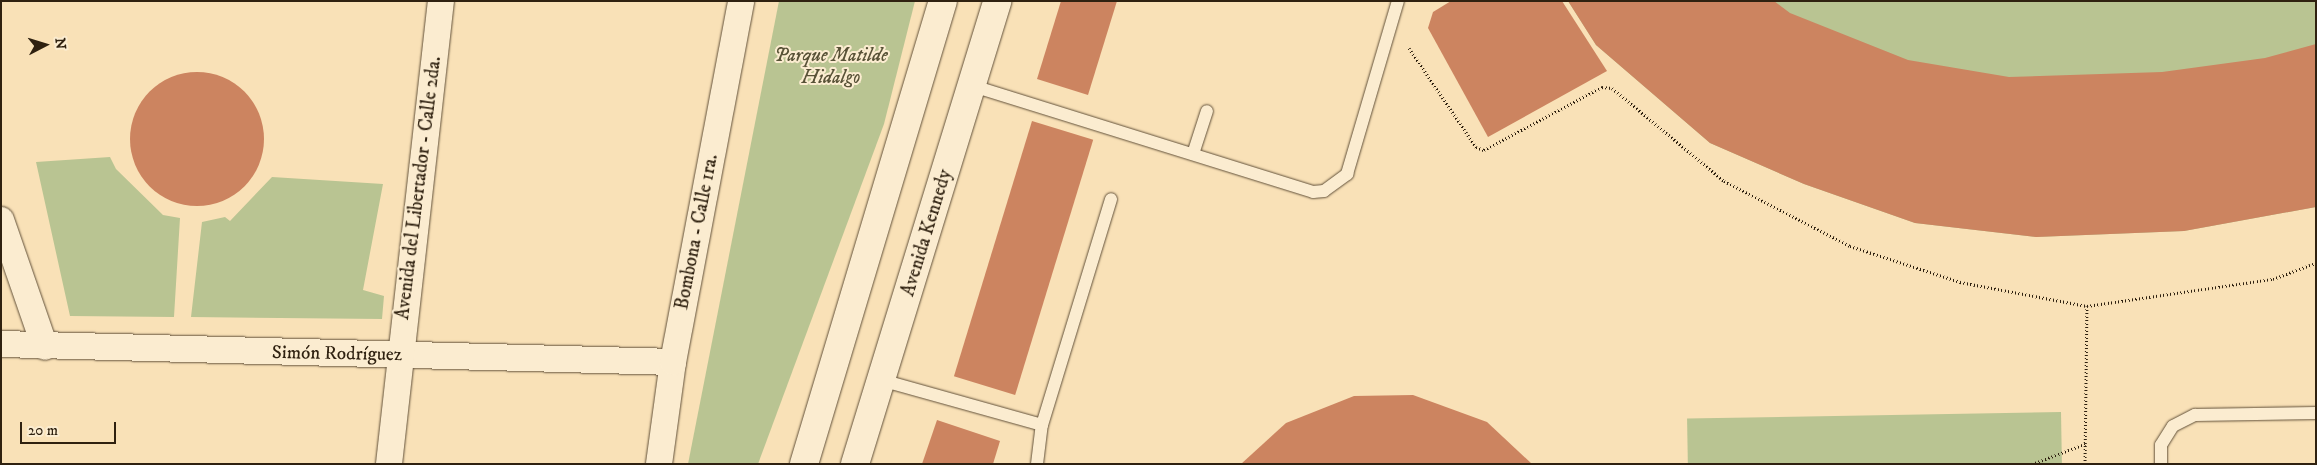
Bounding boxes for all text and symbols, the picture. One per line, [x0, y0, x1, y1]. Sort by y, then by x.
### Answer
north arrow [20, 20, 70, 70]
text: N [50, 37, 69, 50]
park label: Parque Matilde Hidalgo [774, 45, 888, 89]
street label: Avenida del Libertador - Calle 2da. [392, 55, 446, 321]
street label: Bombona - Calle 1ra. [671, 152, 723, 312]
street label: Avenida Kennedy [897, 167, 957, 299]
street label: Simón Rodríguez [272, 341, 402, 367]
scale bar [22, 412, 119, 444]
text: 20 m [28, 421, 58, 440]

